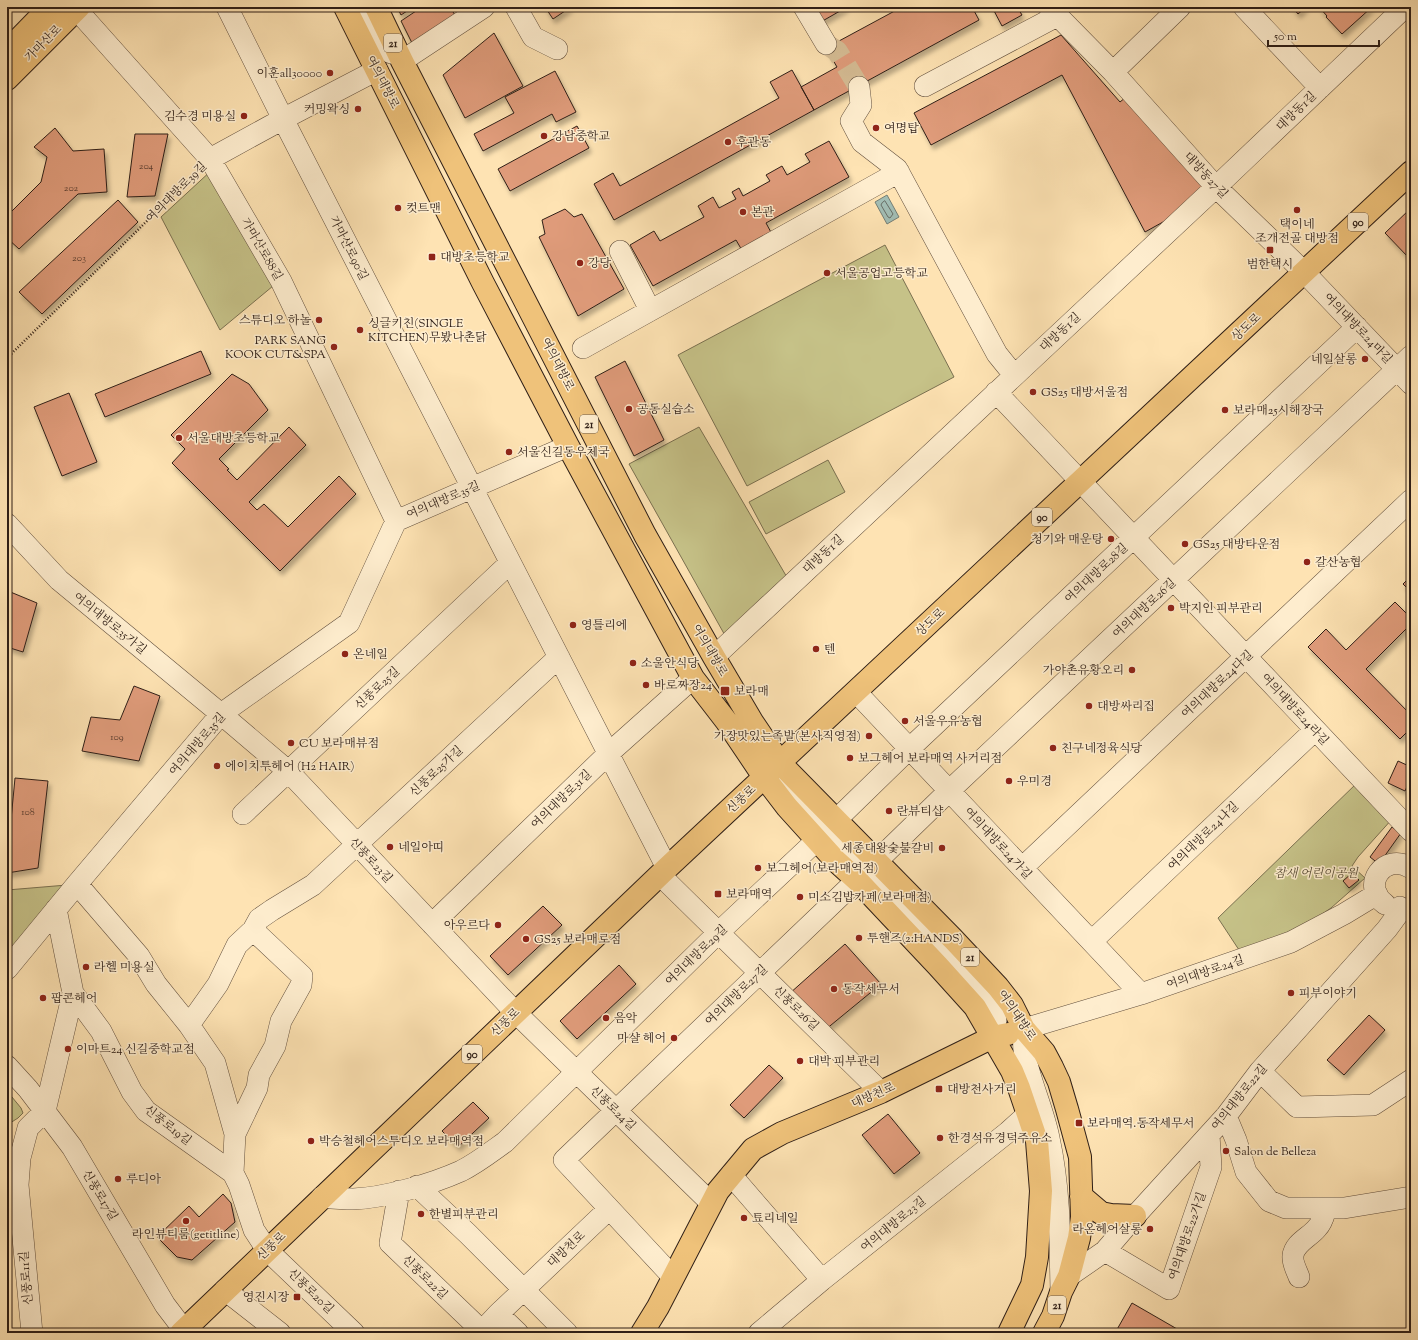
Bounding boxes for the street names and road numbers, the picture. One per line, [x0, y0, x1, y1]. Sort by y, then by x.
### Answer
street label: 가마산로 [21, 21, 67, 66]
road number: 21 [384, 34, 402, 52]
street label: 여의대방로 [361, 53, 403, 113]
street label: 대방동1길 [1272, 88, 1321, 136]
street label: 대방동27길 [1179, 148, 1232, 203]
street label: 여의대방로39길 [142, 158, 211, 227]
street label: 가마산로90길 [324, 213, 372, 284]
road number: 90 [1348, 213, 1368, 231]
street label: 가마산로88길 [236, 215, 286, 284]
street label: 여의대방로24마길 [1319, 289, 1396, 368]
street label: 대방동1길 [1036, 309, 1085, 357]
street label: 상도로 [1228, 309, 1266, 346]
street label: 여의대방로 [536, 335, 578, 395]
road number: 21 [580, 415, 598, 433]
street label: 여의대방로35길 [404, 477, 483, 525]
road number: 90 [1032, 508, 1052, 526]
street label: 대방동1길 [799, 531, 848, 579]
street label: 여의대방로28길 [1061, 539, 1133, 608]
street label: 여의대방로26길 [1109, 574, 1180, 643]
street label: 여의대방로35가길 [69, 588, 150, 659]
street label: 상도로 [912, 604, 950, 641]
street label: 여의대방로 [687, 621, 732, 680]
street label: 여의대방로24다길 [1178, 647, 1258, 723]
street label: 신풍로25길 [351, 663, 404, 714]
street label: 여의대방로24라길 [1256, 670, 1332, 750]
street label: 여의대방로35길 [165, 709, 230, 780]
street label: 신풍로25가길 [406, 742, 468, 801]
street label: 여의대방로31길 [527, 766, 596, 833]
street label: 신풍로 [723, 781, 761, 818]
street label: 여의대방로24나길 [1164, 798, 1243, 875]
street label: 여의대방로24가길 [959, 804, 1035, 884]
street label: 신풍로23길 [344, 834, 396, 888]
street label: 여의대방로29길 [661, 921, 732, 990]
road number: 21 [961, 948, 979, 966]
street label: 여의대방로24길 [1164, 951, 1247, 995]
street label: 여의대방로27길 [701, 961, 772, 1030]
street label: 신풍로26길 [768, 982, 822, 1035]
street label: 여의대방로 [993, 986, 1040, 1045]
street label: 신풍로 [487, 1004, 525, 1041]
road number: 90 [462, 1045, 482, 1063]
street label: 여의대방로22길 [1207, 1061, 1272, 1135]
street label: 대방천로 [849, 1078, 899, 1114]
street label: 신풍로24길 [585, 1082, 639, 1135]
street label: 신풍로19길 [140, 1101, 195, 1150]
street label: 신풍로17길 [77, 1167, 121, 1224]
street label: 여의대방로22가길 [1164, 1190, 1211, 1283]
street label: 여의대방로23길 [857, 1193, 930, 1257]
street label: 대방천로 [544, 1227, 590, 1272]
street label: 신풍로 [253, 1228, 291, 1265]
street label: 신풍로11길 [16, 1250, 38, 1306]
street label: 신풍로22길 [397, 1251, 451, 1304]
street label: 신풍로20길 [283, 1265, 338, 1318]
road number: 21 [1048, 1296, 1066, 1314]

